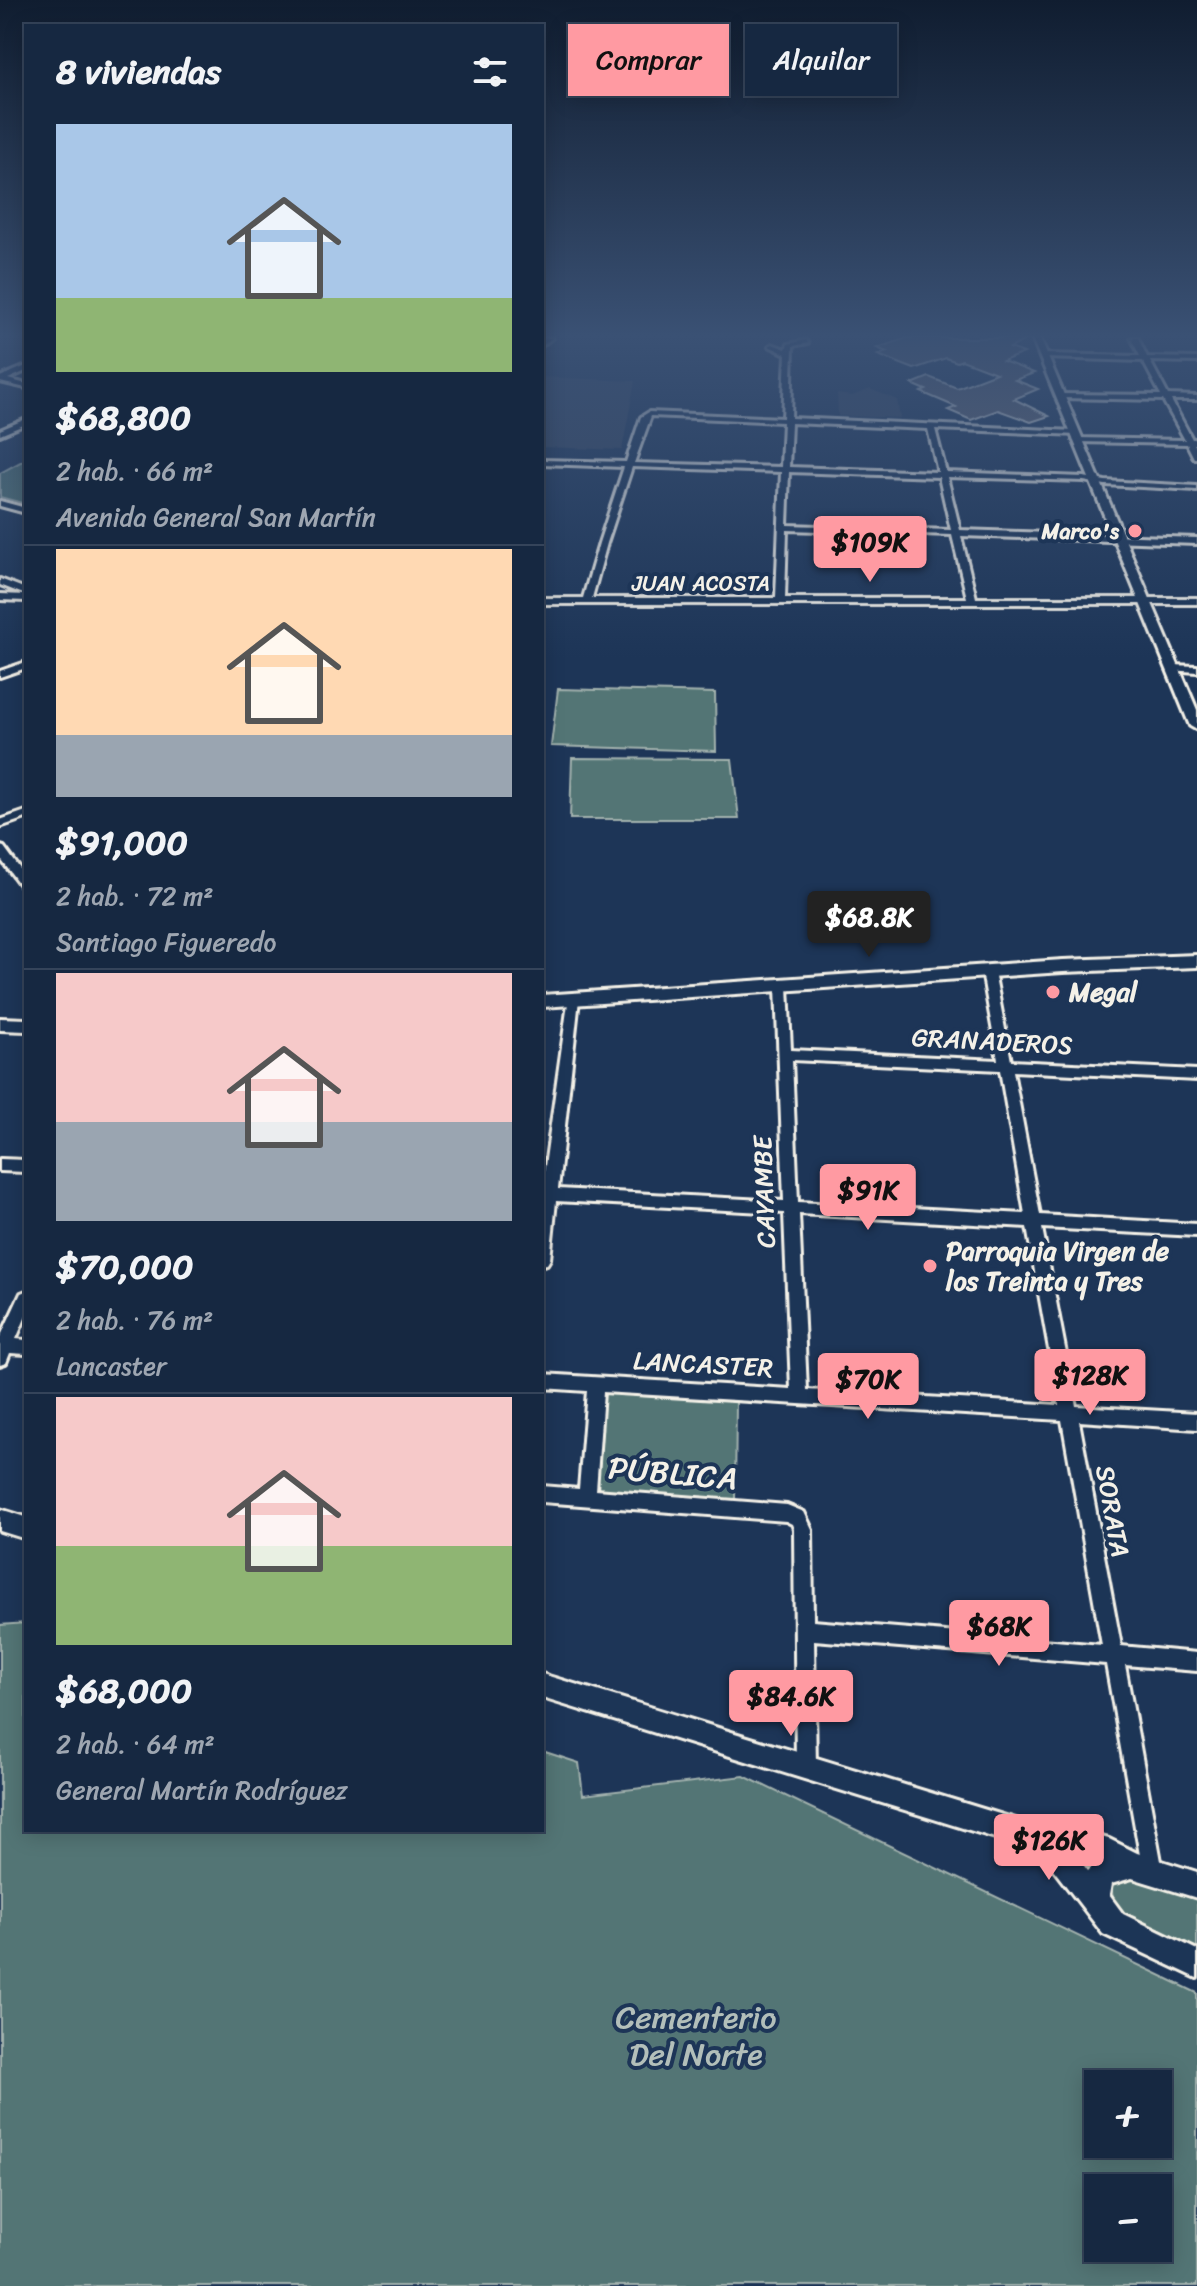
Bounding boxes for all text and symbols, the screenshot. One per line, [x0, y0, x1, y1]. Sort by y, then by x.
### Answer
chip: Comprar [568, 24, 729, 96]
chip: Alquilar [745, 24, 897, 96]
text: 8 viviendas [56, 42, 221, 102]
icon: filters [468, 50, 512, 94]
icon: home [212, 176, 356, 320]
text: $68,800 [56, 388, 191, 448]
text: 2 hab. · 66 m² [56, 448, 213, 494]
text: Avenida General San Martín [56, 494, 376, 540]
place label: Marco's [1041, 512, 1120, 551]
pin: $109K [814, 516, 926, 584]
text: $109K [832, 519, 908, 565]
marker: Marco's [1126, 522, 1144, 540]
street label: JUAN ACOSTA [631, 564, 770, 603]
icon: home [212, 601, 356, 745]
text: $91,000 [56, 813, 188, 873]
text: 2 hab. · 72 m² [56, 873, 213, 919]
pin: $68.8K [804, 891, 934, 959]
text: $68.8K [825, 894, 913, 940]
text: Santiago Figueredo [56, 919, 276, 965]
place label: Megal [1068, 969, 1139, 1015]
marker: Megal [1044, 983, 1062, 1001]
street label: GRANADEROS [911, 1014, 1074, 1068]
icon: home [212, 1025, 356, 1169]
street label: CAYAMBE [739, 1134, 789, 1249]
pin: $91K [821, 1164, 915, 1232]
text: $91K [838, 1167, 898, 1213]
place label: Parroquia Virgen de los Treinta y Tres [945, 1228, 1170, 1304]
text: $70,000 [56, 1237, 193, 1297]
marker: Parroquia Virgen de los Treinta y Tres [921, 1257, 939, 1275]
text: 2 hab. · 76 m² [56, 1297, 213, 1343]
street label: LANCASTER [632, 1337, 774, 1391]
text: Lancaster [56, 1343, 166, 1389]
pin: $128K [1034, 1349, 1146, 1417]
text: $128K [1052, 1352, 1128, 1398]
pin: $70K [821, 1353, 915, 1421]
text: $70K [836, 1356, 900, 1402]
street label: PÚBLICA [606, 1439, 740, 1508]
icon: home [212, 1449, 356, 1593]
street label: SORATA [1082, 1461, 1144, 1561]
pin: $68K [952, 1600, 1046, 1668]
text: $68K [967, 1603, 1031, 1649]
text: $68,000 [56, 1661, 192, 1721]
pin: $84.6K [726, 1670, 856, 1738]
text: $84.6K [747, 1673, 835, 1719]
text: 2 hab. · 64 m² [56, 1721, 215, 1767]
text: General Martín Rodríguez [56, 1767, 348, 1813]
pin: $126K [993, 1814, 1105, 1882]
text: $126K [1012, 1817, 1086, 1863]
park label: Cementerio Del Norte [615, 1989, 777, 2083]
map controls [1084, 2070, 1172, 2262]
button: + [1084, 2070, 1172, 2158]
button: − [1084, 2174, 1172, 2262]

